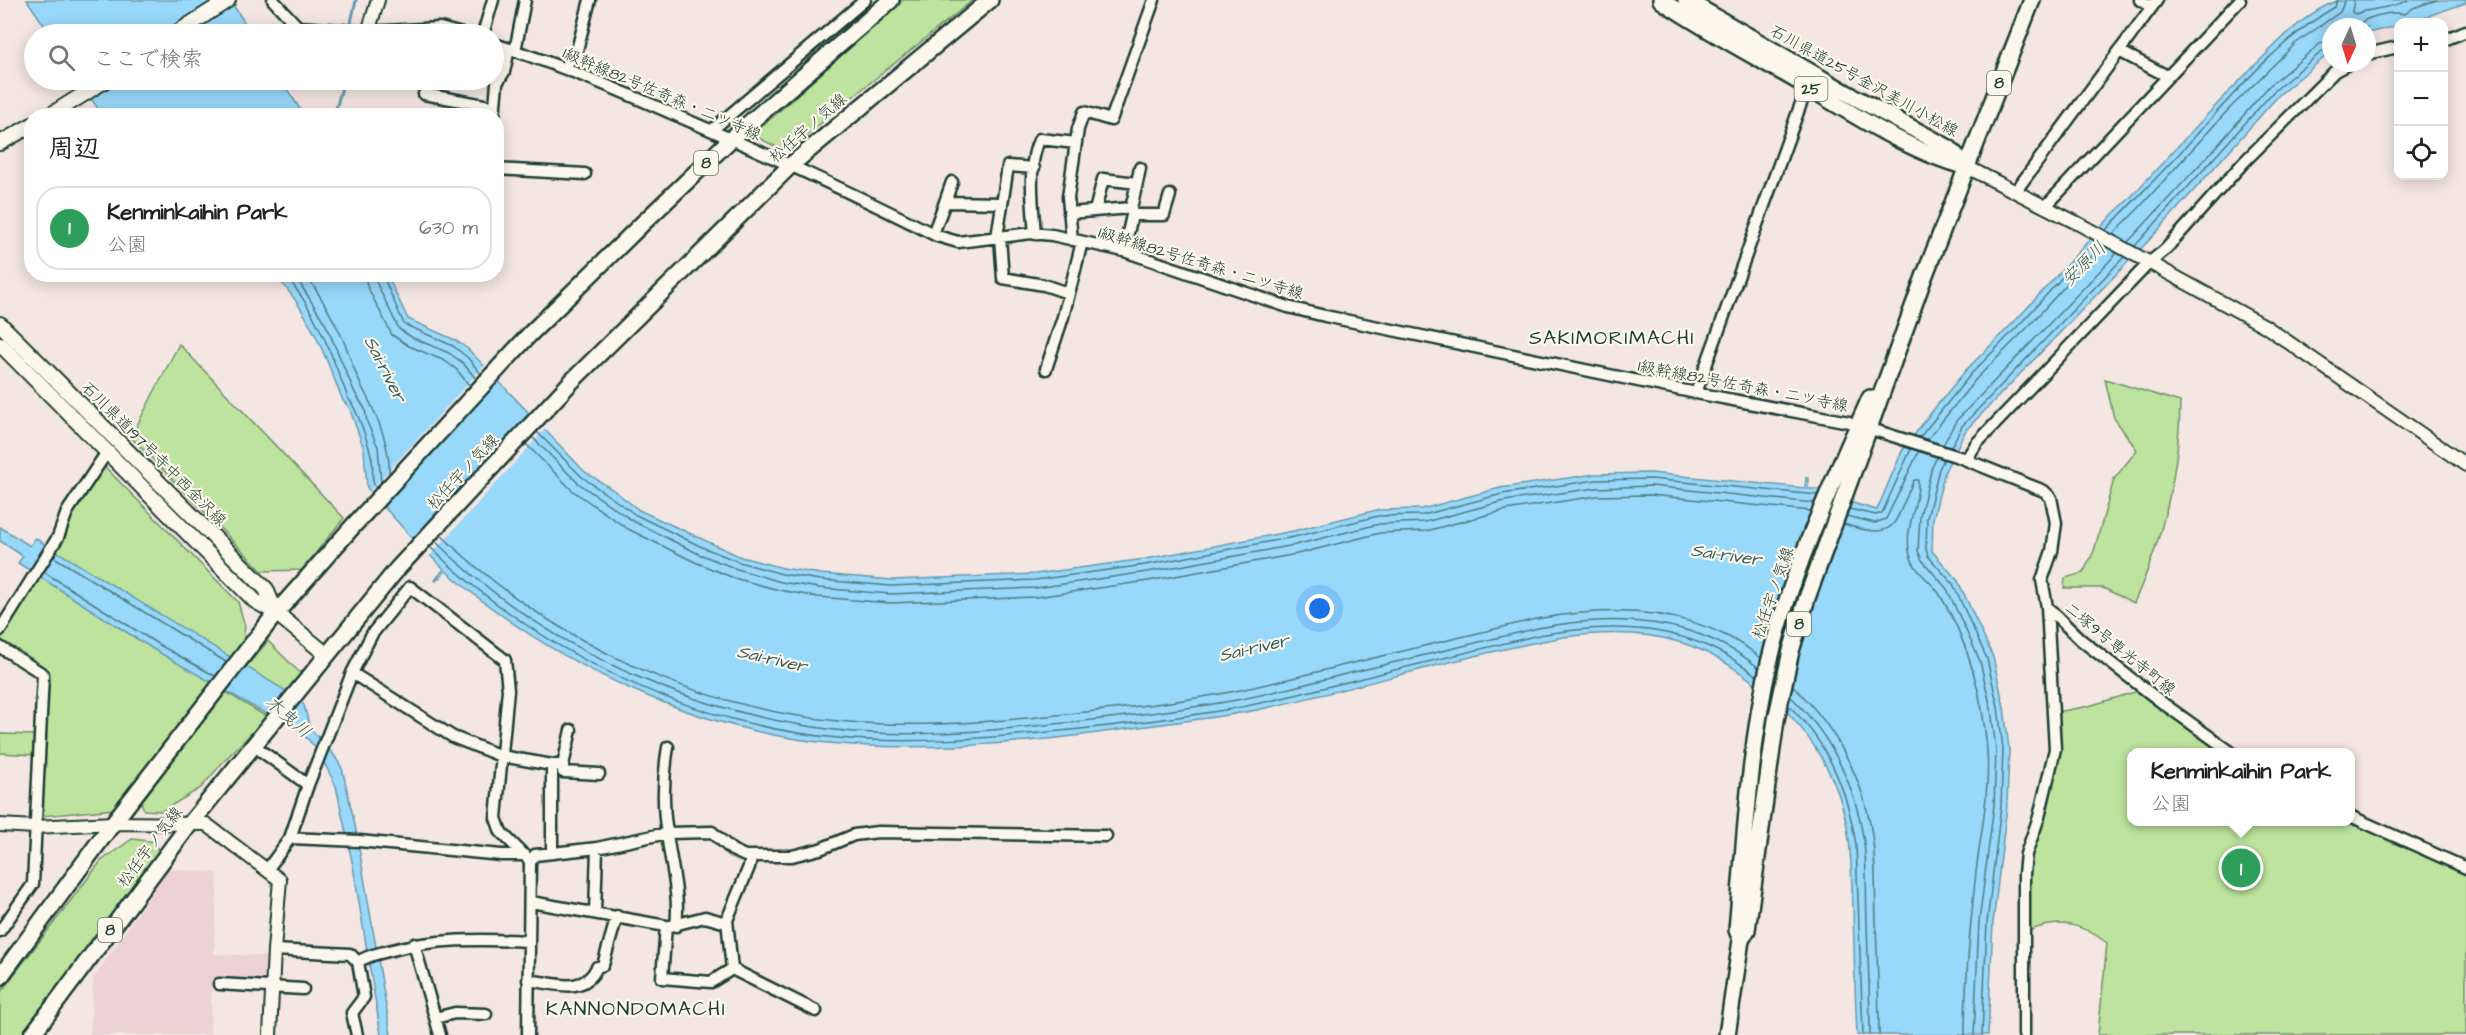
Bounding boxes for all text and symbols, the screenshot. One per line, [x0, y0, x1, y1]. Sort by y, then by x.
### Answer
north arrow [2322, 18, 2376, 72]
map controls [2394, 18, 2448, 180]
button: + [2394, 18, 2448, 72]
street label: 石川県道25号金沢美川小松線 [1766, 21, 1962, 141]
search box [24, 24, 504, 90]
icon: search [45, 41, 78, 74]
street label: 1級幹線82号佐奇森・二ツ寺線 [559, 42, 765, 146]
text: ここで検索 [93, 44, 203, 75]
road number: 8 [1987, 71, 2011, 95]
button: − [2394, 72, 2448, 126]
road number: 25 [1794, 77, 1828, 101]
street label: 松任宇ノ気線 [765, 88, 851, 168]
button: locate [2394, 126, 2448, 180]
text: 周辺 [48, 131, 100, 167]
road number: 8 [694, 151, 718, 175]
text: Kenminkaihin Park [107, 197, 288, 228]
text: 1 [68, 214, 71, 242]
text: 630 m [419, 214, 478, 242]
street label: 1級幹線82号佐奇森・二ツ寺線 [1096, 221, 1306, 305]
text: 公園 [107, 231, 147, 259]
water label: 安原川 [2056, 236, 2112, 292]
district label: SAKIMORIMACHI [1529, 324, 1695, 352]
water label: Sai-river [358, 332, 413, 408]
street label: 1級幹線82号佐奇森・二ツ寺線 [1636, 355, 1850, 417]
street label: 石川県道197号寺中西金沢線 [77, 377, 231, 531]
street label: 松任宇ノ気線 [422, 429, 504, 515]
water label: Sai-river [1689, 538, 1765, 573]
street label: 松任宇ノ気線 [1747, 544, 1799, 642]
your location [1305, 594, 1334, 623]
street label: 二塚9号専光寺町線 [2060, 597, 2180, 701]
road number: 8 [1787, 612, 1811, 636]
water label: Sai-river [1217, 627, 1293, 668]
water label: Sai-river [735, 639, 811, 680]
water label: 木曳川 [259, 690, 317, 744]
popup [2127, 748, 2355, 826]
text: Kenminkaihin Park [2151, 756, 2331, 787]
text: 公園 [2151, 790, 2191, 818]
street label: 松任宇ノ気線 [112, 802, 188, 892]
pin: 1 [2222, 846, 2260, 890]
road number: 8 [98, 918, 122, 942]
district label: KANNONDOMACHI [546, 995, 726, 1023]

